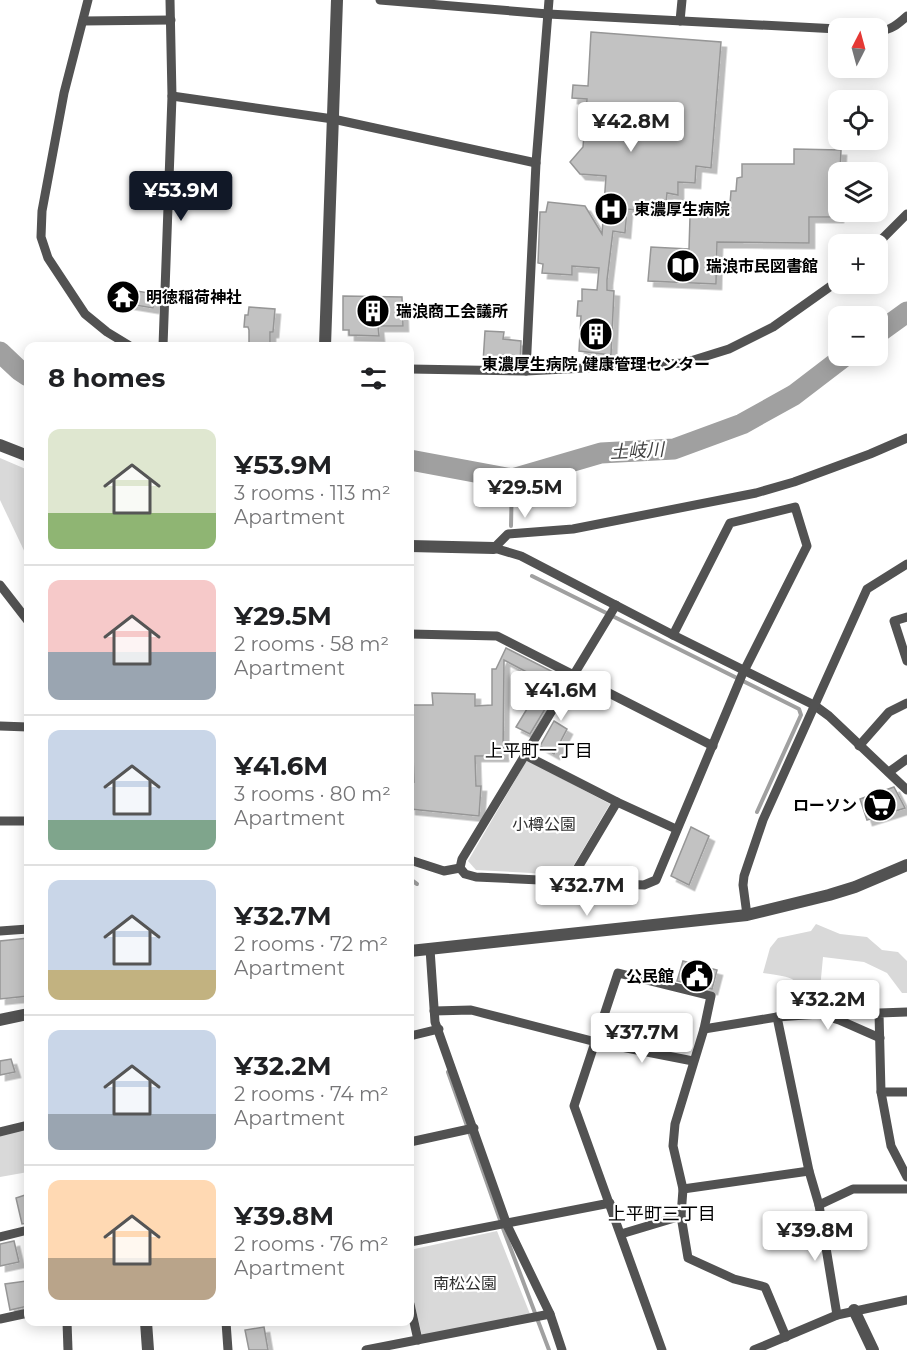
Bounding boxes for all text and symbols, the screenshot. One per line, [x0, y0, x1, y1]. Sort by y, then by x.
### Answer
north arrow [828, 18, 888, 78]
map controls [828, 18, 888, 366]
button: locate [828, 90, 888, 150]
pin: ¥42.8M [582, 102, 680, 153]
text: ¥42.8M [592, 109, 670, 133]
button: layers [828, 162, 888, 222]
pin: ¥53.9M [132, 171, 230, 222]
text: ¥53.9M [143, 178, 219, 202]
hospital icon: 東濃厚生病院 [593, 191, 629, 227]
place label: 東濃厚生病院 [634, 200, 730, 219]
button: + [828, 234, 888, 294]
library icon: 瑞浪市民図書館 [665, 248, 701, 284]
place label: 瑞浪市民図書館 [706, 257, 818, 276]
temple icon: 明徳稲荷神社 [105, 279, 141, 315]
place label: 明徳稲荷神社 [146, 288, 242, 307]
building icon: 瑞浪商工会議所 [355, 293, 391, 329]
place label: 瑞浪商工会議所 [396, 302, 508, 321]
button: − [828, 306, 888, 366]
building icon: 東濃厚生病院 健康管理センター [578, 316, 614, 352]
place label: 東濃厚生病院 健康管理センター [482, 355, 710, 374]
text: 8 homes [48, 362, 165, 394]
icon: filters [357, 362, 390, 395]
water label: 土岐川 [609, 438, 667, 463]
text: ¥53.9M [234, 449, 332, 481]
icon: home [96, 453, 168, 525]
pin: ¥29.5M [476, 468, 574, 519]
text: ¥29.5M [487, 475, 563, 499]
text: 3 rooms · 113 m² [234, 481, 391, 505]
text: Apartment [234, 505, 345, 529]
text: ¥29.5M [234, 600, 332, 632]
icon: home [96, 604, 168, 676]
text: 2 rooms · 58 m² [234, 632, 389, 656]
text: Apartment [234, 656, 345, 680]
pin: ¥41.6M [512, 671, 610, 722]
text: ¥41.6M [525, 678, 597, 702]
district label: 上平町一丁目 [485, 740, 593, 762]
text: ¥41.6M [234, 750, 328, 782]
icon: home [96, 754, 168, 826]
text: 3 rooms · 80 m² [234, 782, 391, 806]
supermarket icon: ローソン [862, 787, 898, 823]
place label: ローソン [793, 796, 857, 815]
text: Apartment [234, 806, 345, 830]
park label: 小樽公園 [512, 815, 576, 834]
pin: ¥32.7M [538, 866, 636, 917]
text: ¥32.7M [549, 873, 625, 897]
text: ¥32.7M [234, 900, 332, 932]
icon: home [96, 904, 168, 976]
text: 2 rooms · 72 m² [234, 932, 388, 956]
text: Apartment [234, 956, 345, 980]
public building icon: 公民館 [679, 958, 715, 994]
place label: 公民館 [626, 967, 674, 986]
pin: ¥32.2M [779, 980, 877, 1031]
text: ¥32.2M [791, 987, 866, 1011]
pin: ¥37.7M [593, 1013, 691, 1064]
text: ¥37.7M [605, 1020, 679, 1044]
text: ¥32.2M [234, 1050, 332, 1082]
icon: home [96, 1054, 168, 1126]
text: 2 rooms · 74 m² [234, 1082, 389, 1106]
text: Apartment [234, 1106, 345, 1130]
text: ¥39.8M [234, 1200, 334, 1232]
district label: 上平町三丁目 [608, 1203, 716, 1225]
icon: home [96, 1204, 168, 1276]
pin: ¥39.8M [766, 1211, 864, 1262]
text: ¥39.8M [777, 1218, 853, 1242]
text: 2 rooms · 76 m² [234, 1232, 389, 1256]
text: Apartment [234, 1256, 345, 1280]
park label: 南松公園 [433, 1274, 497, 1293]

